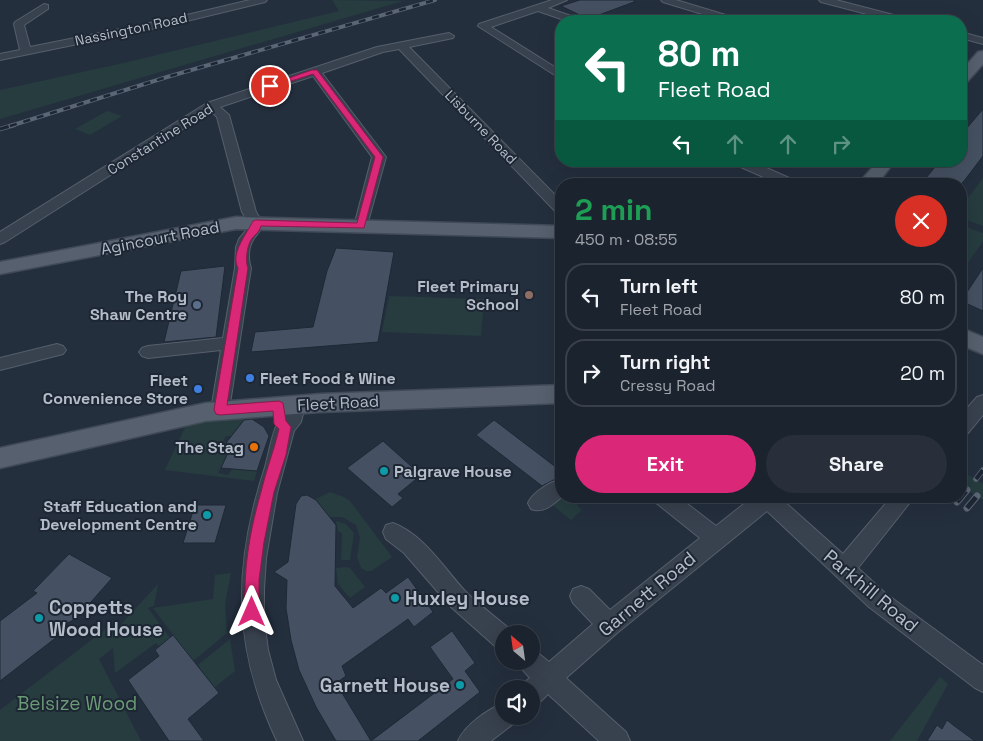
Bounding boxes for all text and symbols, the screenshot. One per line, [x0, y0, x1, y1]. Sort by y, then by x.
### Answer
street label: Nassington Road [73, 8, 189, 50]
text: 80 m [658, 32, 740, 76]
icon: left [575, 35, 640, 100]
pin [249, 65, 291, 107]
icon: arrive [256, 72, 284, 100]
text: Fleet Road [658, 75, 771, 103]
street label: Lisburne Road [441, 86, 521, 168]
street label: Constantine Road [104, 99, 216, 179]
icon: left [668, 130, 696, 158]
icon: ahead [721, 130, 749, 158]
icon: ahead [774, 130, 802, 158]
icon: right [827, 130, 855, 158]
text: 2 min [575, 190, 653, 229]
button: close [895, 195, 947, 247]
street label: Agincourt Road [99, 216, 221, 260]
text: 450 m · 08:55 [575, 229, 677, 250]
text: Turn left [620, 274, 698, 299]
place label: Fleet Primary School [417, 276, 519, 315]
icon: left [577, 283, 605, 311]
text: 80 m [900, 285, 945, 310]
place label: The Roy Shaw Centre [90, 286, 187, 325]
marker: Fleet Primary School [523, 289, 535, 301]
marker: The Roy Shaw Centre [191, 299, 203, 311]
text: Fleet Road [620, 299, 702, 320]
text: Turn right [620, 350, 710, 375]
icon: right [577, 359, 605, 387]
text: 20 m [900, 361, 945, 386]
place label: Fleet Food & Wine [260, 368, 396, 389]
place label: Fleet Convenience Store [43, 370, 188, 409]
marker: Fleet Food & Wine [244, 372, 256, 384]
text: Cressy Road [620, 375, 716, 396]
marker: Fleet Convenience Store [192, 383, 204, 395]
street label: Fleet Road [297, 390, 379, 416]
button: Exit [575, 435, 756, 493]
button: Share [766, 435, 947, 493]
place label: The Stag [175, 437, 244, 458]
marker: The Stag [248, 441, 260, 453]
place label: Palgrave House [394, 461, 512, 482]
marker: Palgrave House [378, 465, 390, 477]
place label: Staff Education and Development Centre [40, 496, 197, 535]
marker: Staff Education and Development Centre [201, 509, 213, 521]
street label: Parkhill Road [818, 544, 924, 638]
street label: Garnett Road [593, 546, 701, 642]
position arrow [225, 585, 277, 637]
place label: Huxley House [405, 586, 530, 611]
marker: Huxley House [389, 592, 401, 604]
place label: Coppetts Wood House [49, 595, 163, 642]
marker: Coppetts Wood House [33, 612, 45, 624]
north arrow [495, 625, 540, 670]
map controls [495, 625, 540, 725]
place label: Garnett House [320, 673, 450, 698]
marker: Garnett House [454, 679, 466, 691]
button: sound [495, 680, 540, 725]
park label: Belsize Wood [17, 691, 137, 716]

